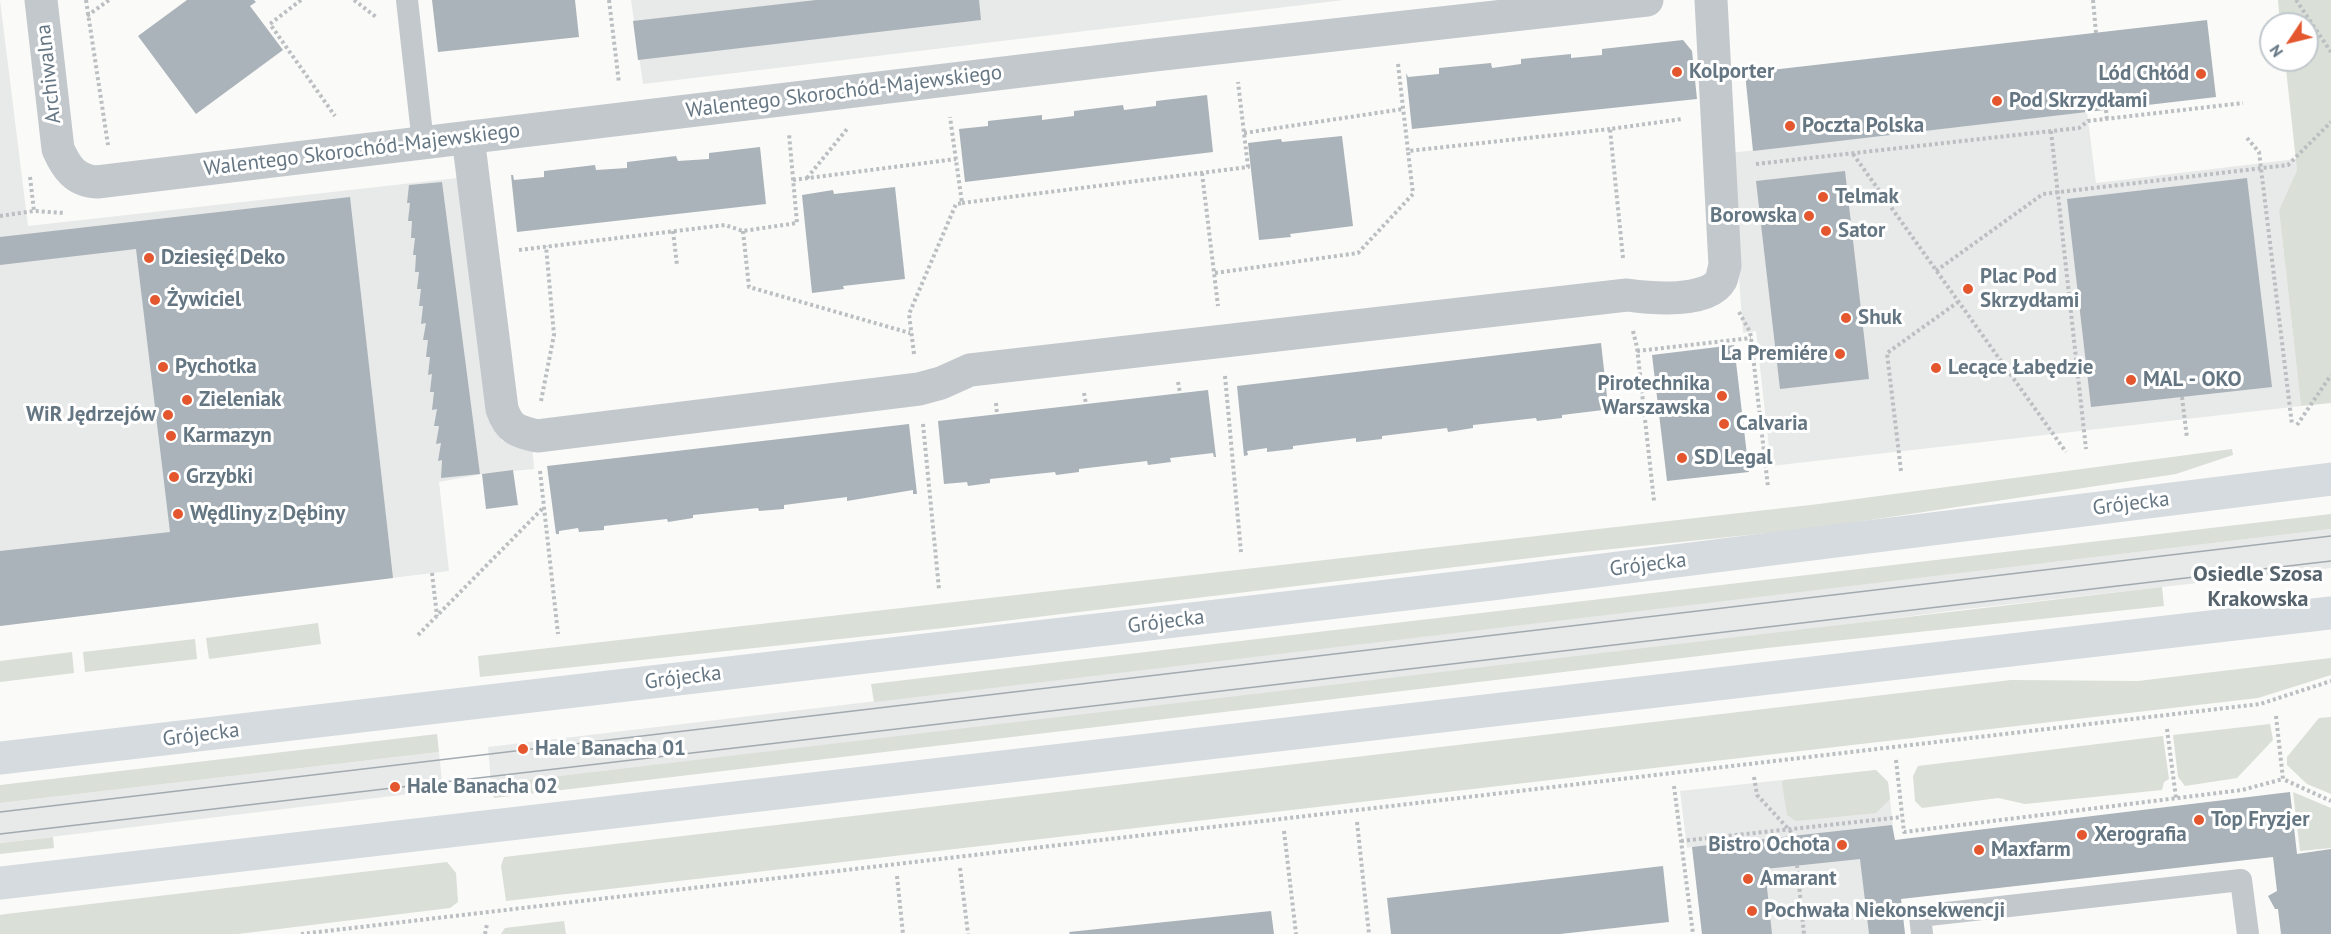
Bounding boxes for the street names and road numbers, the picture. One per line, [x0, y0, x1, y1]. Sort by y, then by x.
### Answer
street label: Archiwalna [31, 23, 67, 125]
street label: Walentego Skorochód-Majewskiego [684, 60, 1004, 124]
street label: Walentego Skorochód-Majewskiego [202, 118, 522, 182]
street label: Grójecka [2091, 487, 2171, 521]
street label: Grójecka [1608, 548, 1688, 582]
street label: Grójecka [1126, 605, 1206, 639]
street label: Grójecka [643, 661, 723, 695]
street label: Grójecka [161, 718, 241, 752]

